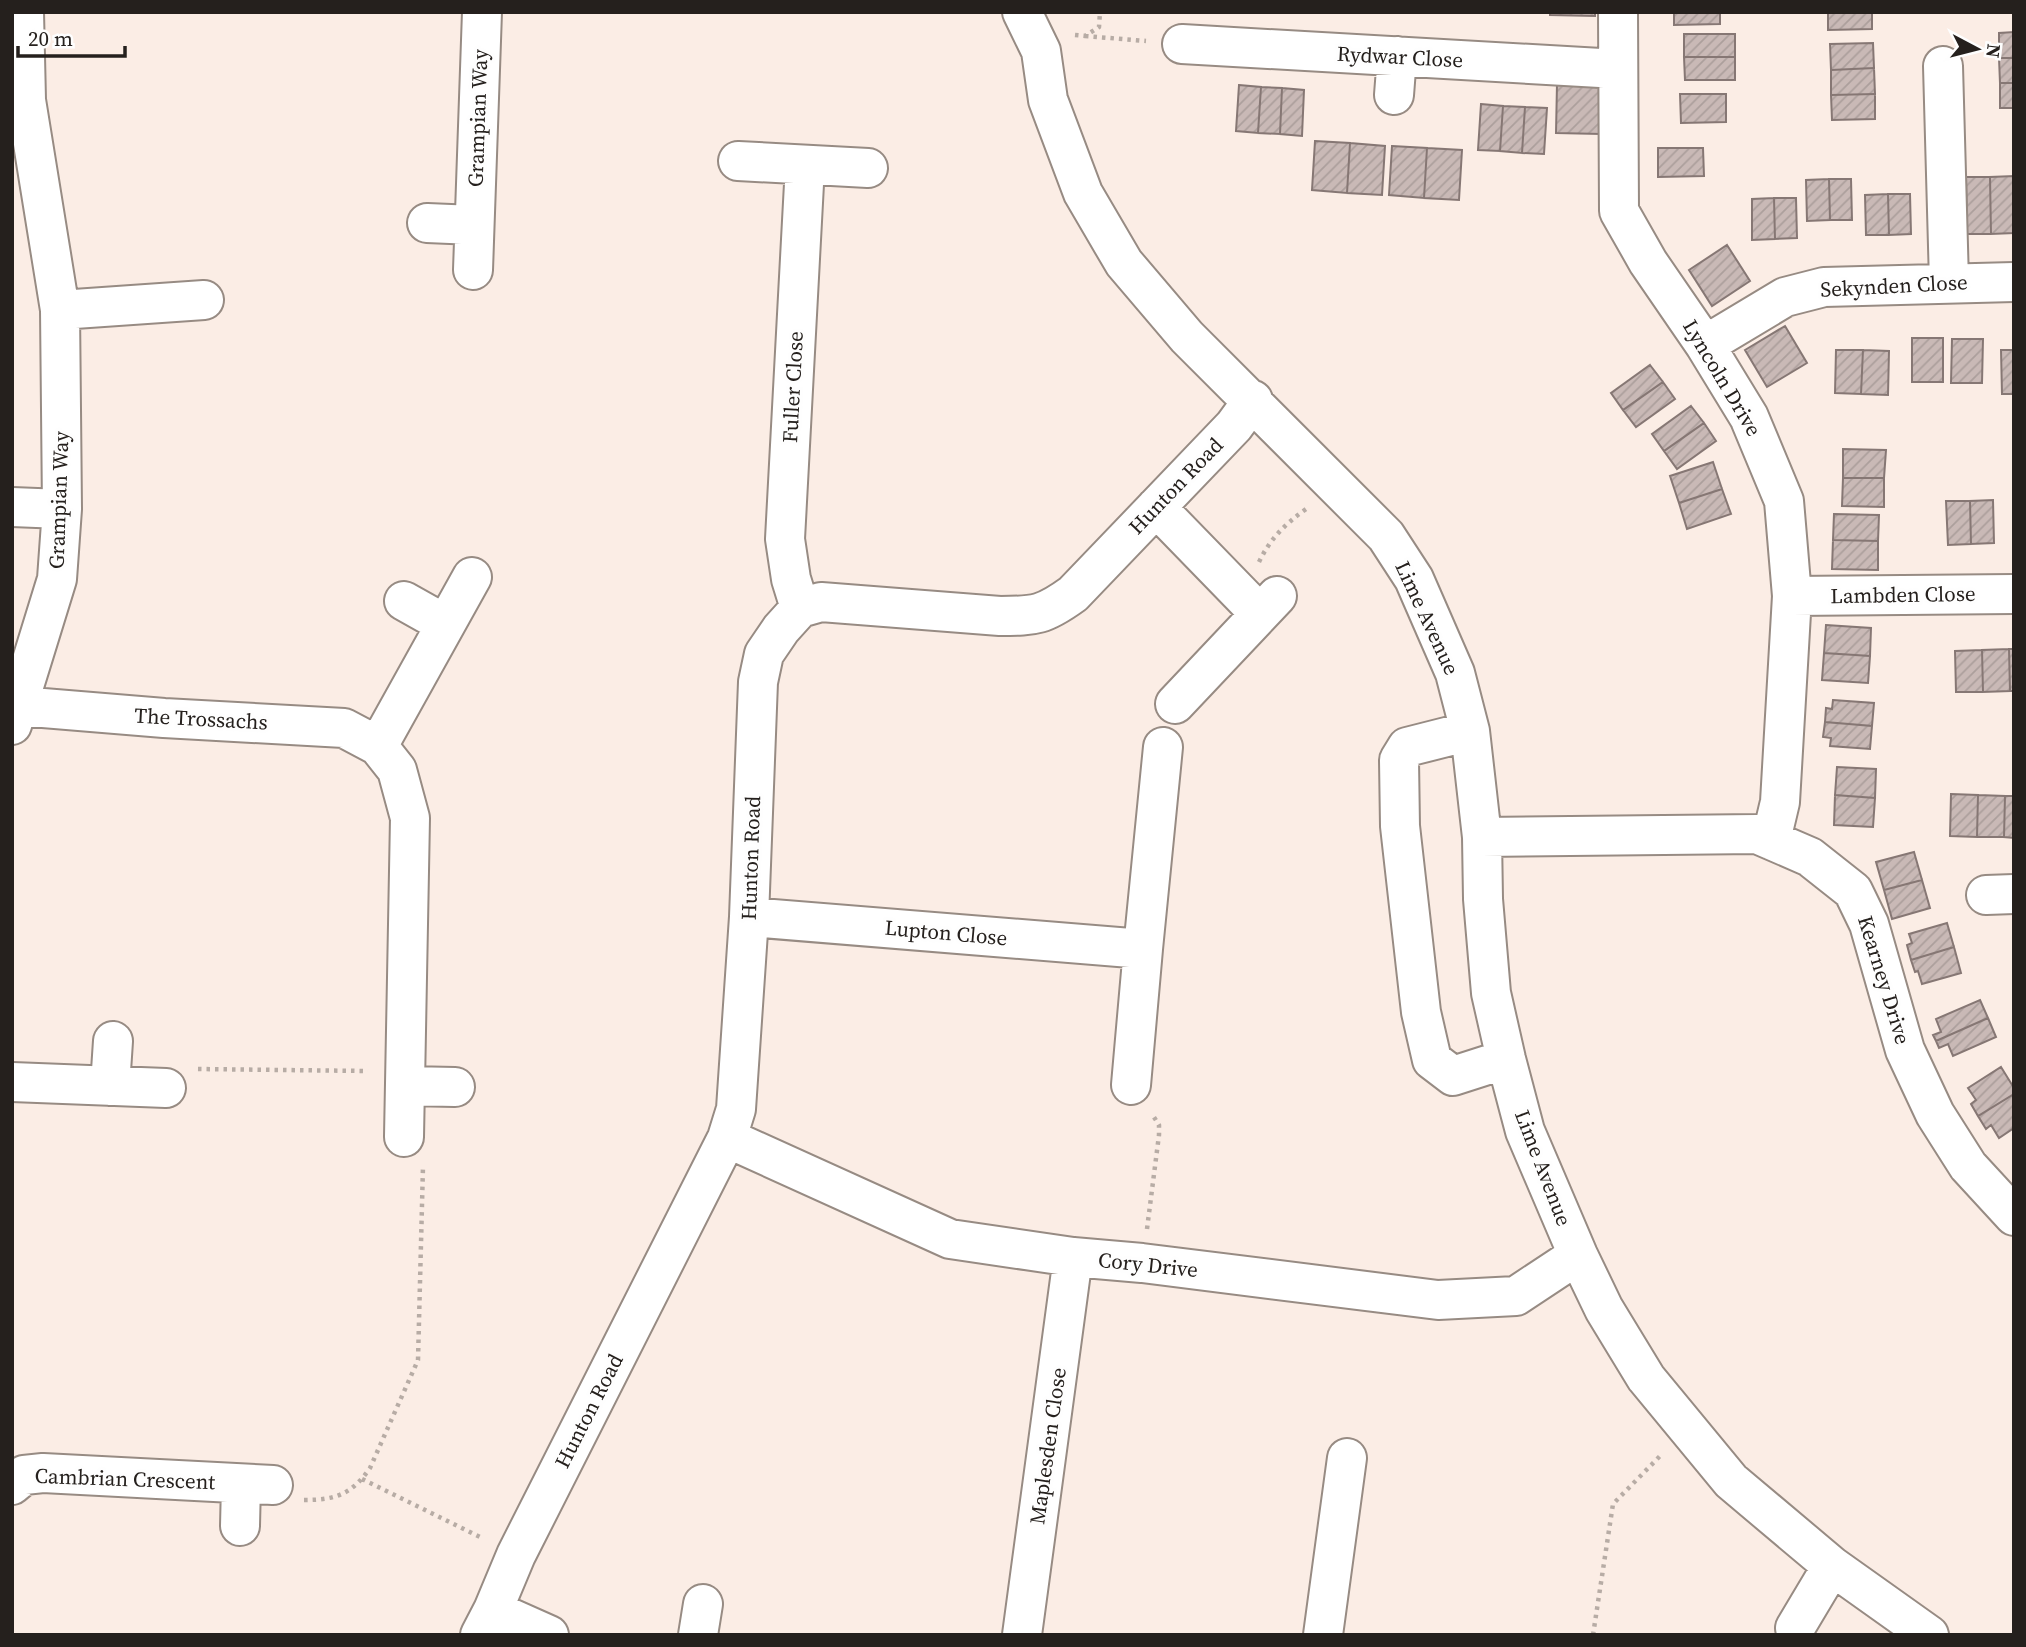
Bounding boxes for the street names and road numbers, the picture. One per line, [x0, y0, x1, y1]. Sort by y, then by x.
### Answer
street label: Rydwar Close [1336, 39, 1464, 74]
street label: Grampian Way [461, 48, 494, 188]
street label: Sekynden Close [1820, 267, 1968, 304]
street label: Lyncoln Drive [1676, 314, 1769, 442]
street label: Fuller Close [775, 330, 810, 444]
street label: Grampian Way [42, 430, 75, 570]
street label: Hunton Road [1122, 431, 1229, 541]
street label: Lime Avenue [1388, 556, 1466, 679]
street label: Lambden Close [1830, 579, 1976, 610]
street label: The Trossachs [134, 701, 268, 736]
street label: Hunton Road [734, 795, 767, 921]
street label: Kearney Drive [1851, 912, 1918, 1048]
street label: Lupton Close [884, 913, 1009, 952]
street label: Lime Avenue [1508, 1106, 1579, 1230]
street label: Cory Drive [1097, 1245, 1199, 1284]
street label: Hunton Road [547, 1349, 630, 1473]
street label: Maplesden Close [1022, 1366, 1073, 1526]
street label: Cambrian Crescent [34, 1461, 216, 1496]

